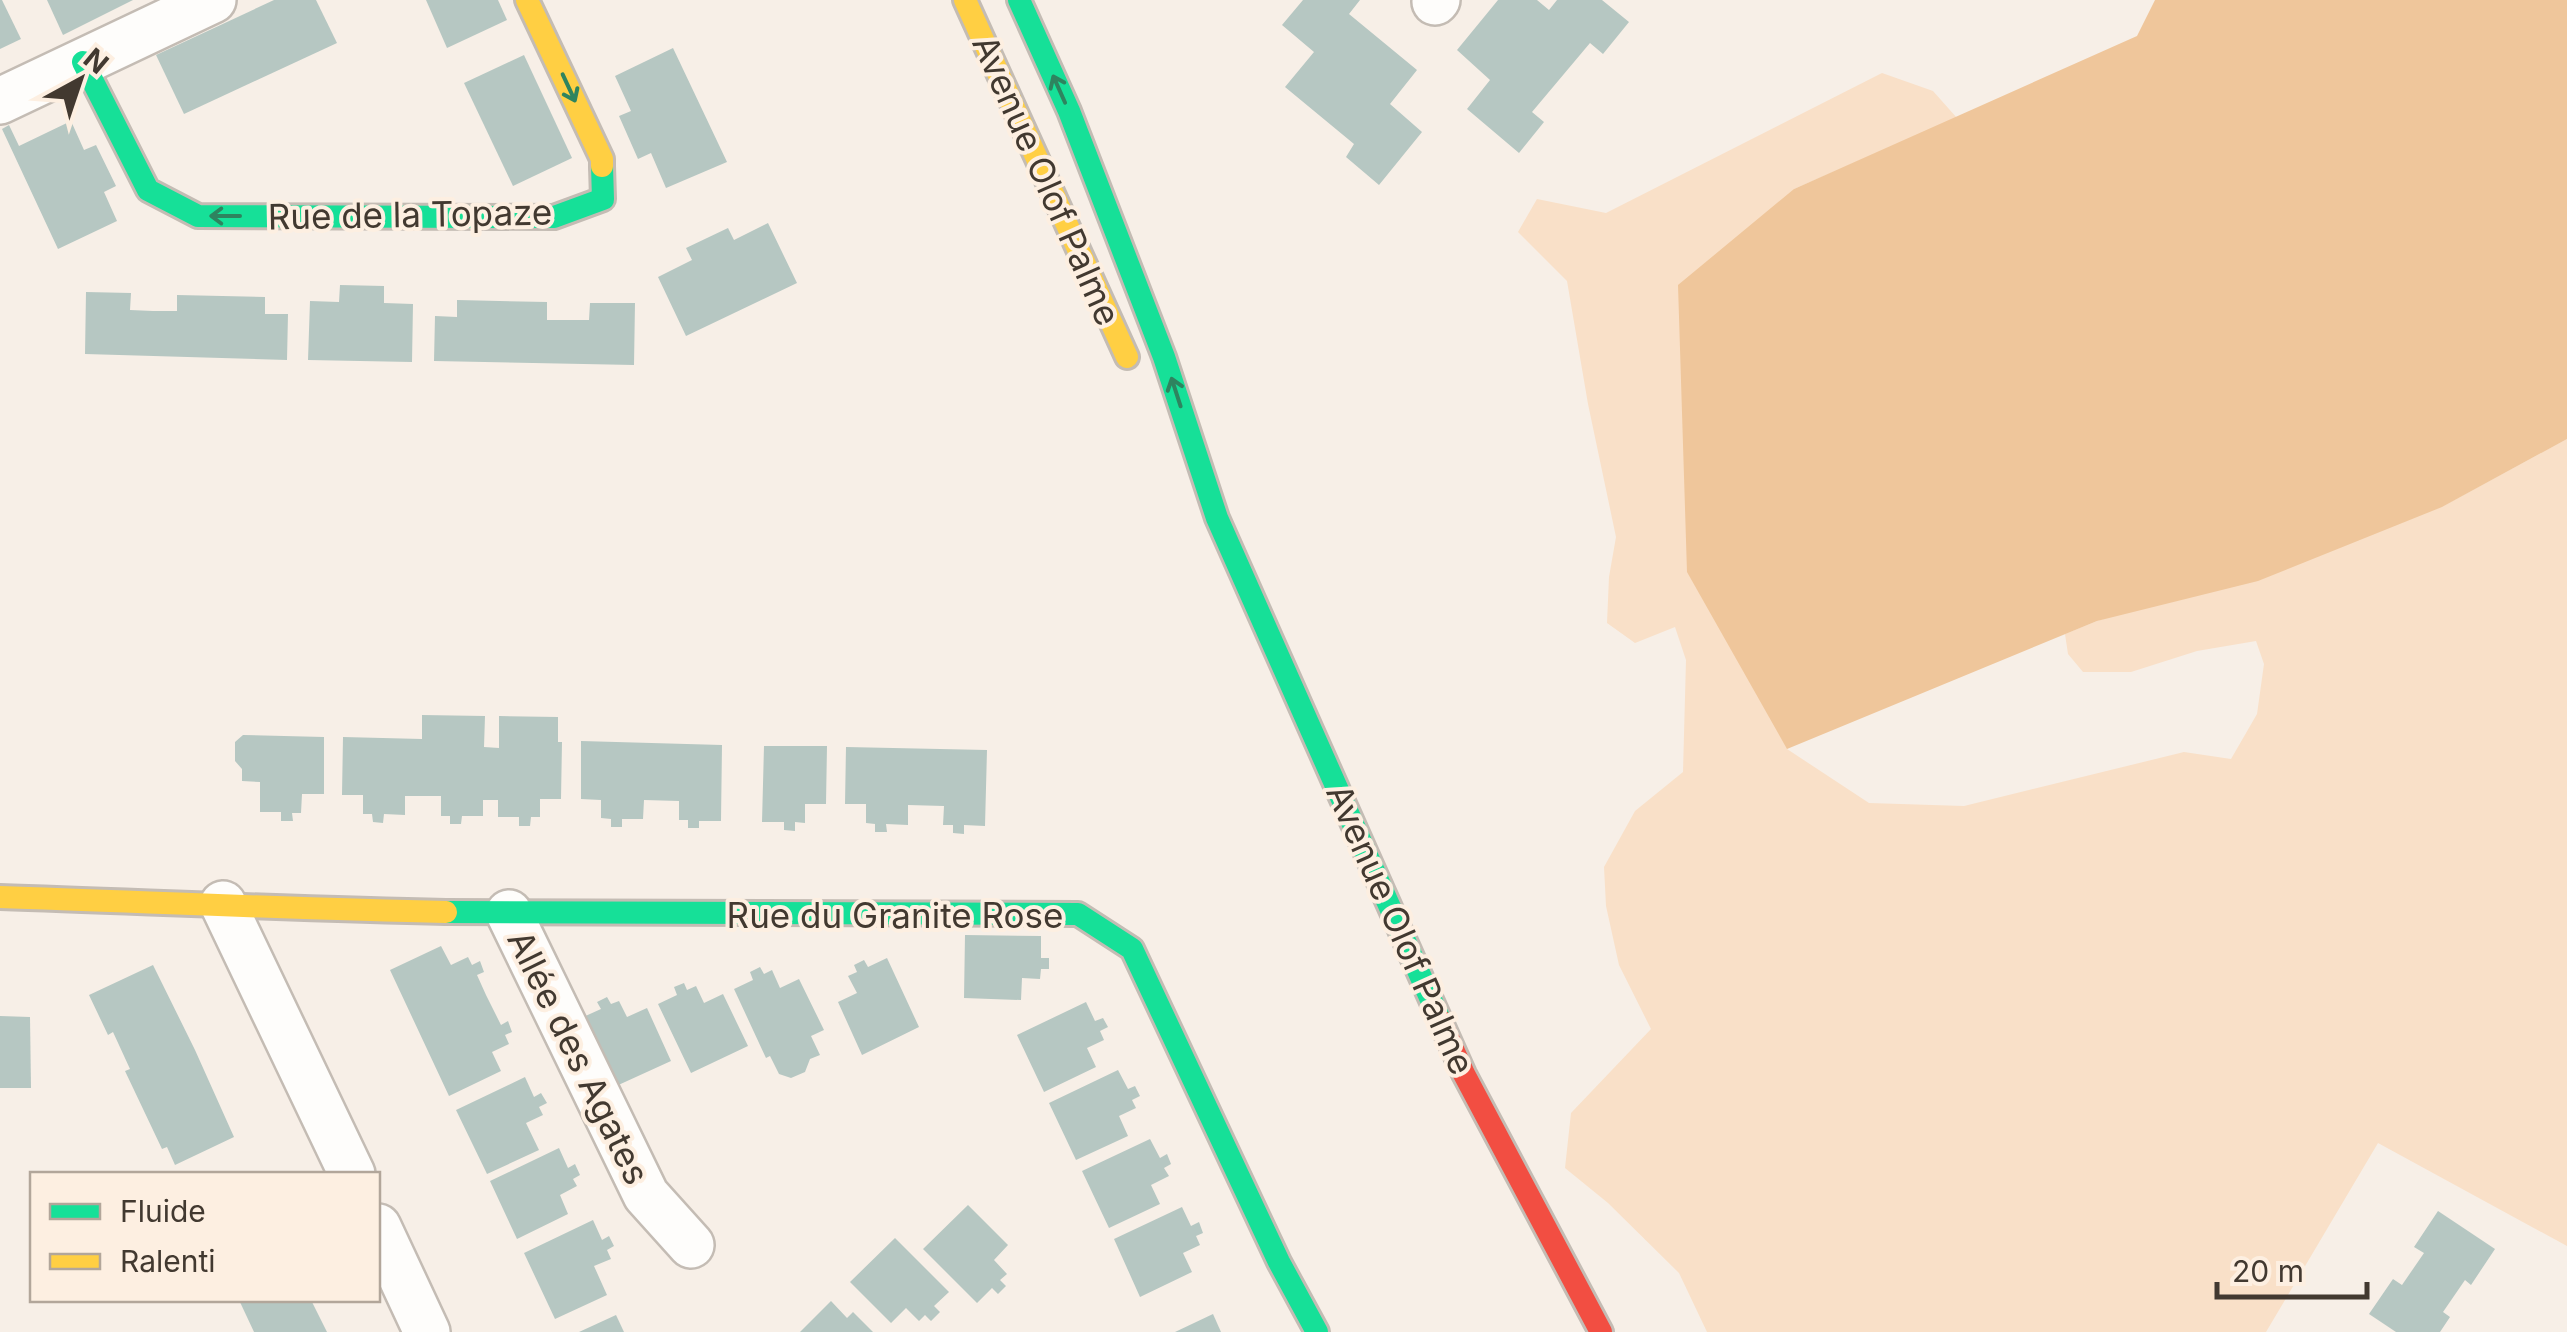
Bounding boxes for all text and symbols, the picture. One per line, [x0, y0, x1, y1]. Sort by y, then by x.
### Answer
street label: Avenue Olof Palme [964, 28, 1130, 332]
north arrow [30, 30, 130, 130]
text: N [77, 41, 115, 81]
one-way arrow [560, 72, 579, 102]
one-way arrow [1049, 74, 1067, 104]
street label: Rue de la Topaze [267, 191, 553, 237]
one-way arrow [209, 206, 242, 226]
one-way arrow [1165, 376, 1183, 408]
street label: Avenue Olof Palme [1318, 777, 1484, 1081]
street label: Rue du Granite Rose [727, 894, 1063, 936]
street label: Allée des Agates [499, 923, 659, 1191]
legend [30, 1172, 380, 1302]
text: Fluide [120, 1193, 206, 1229]
scale bar [2217, 1237, 2367, 1299]
text: Ralenti [120, 1243, 216, 1279]
text: 20 m [2232, 1253, 2304, 1289]

